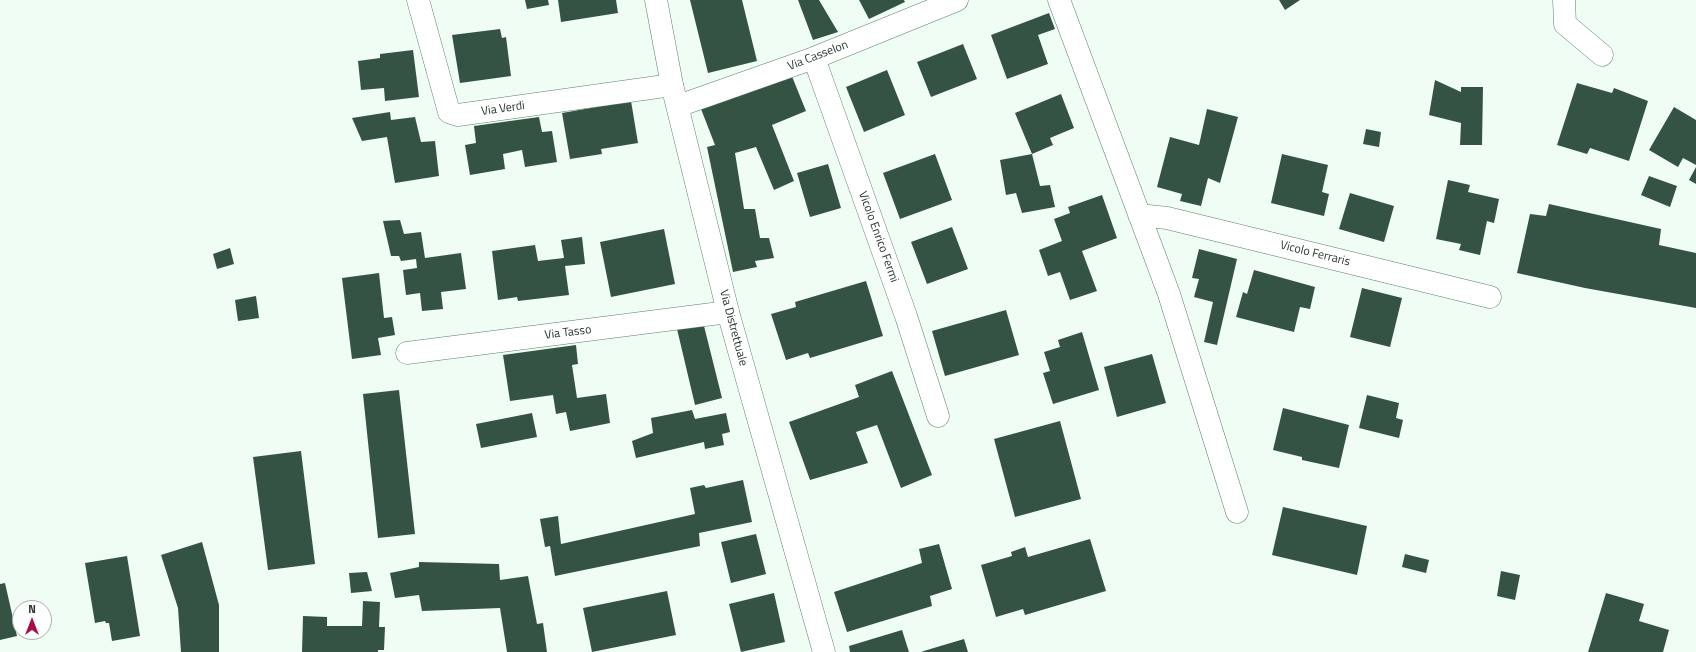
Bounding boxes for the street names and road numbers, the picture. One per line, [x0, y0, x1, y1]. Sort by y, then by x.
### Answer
street label: Via Casselon [786, 38, 850, 74]
street label: Via Verdi [480, 99, 526, 119]
street label: Vicolo Enrico Fermi [855, 190, 901, 284]
street label: Vicolo Ferraris [1278, 238, 1352, 270]
street label: Via Distrettuale [716, 288, 750, 368]
street label: Via Tasso [544, 323, 592, 343]

